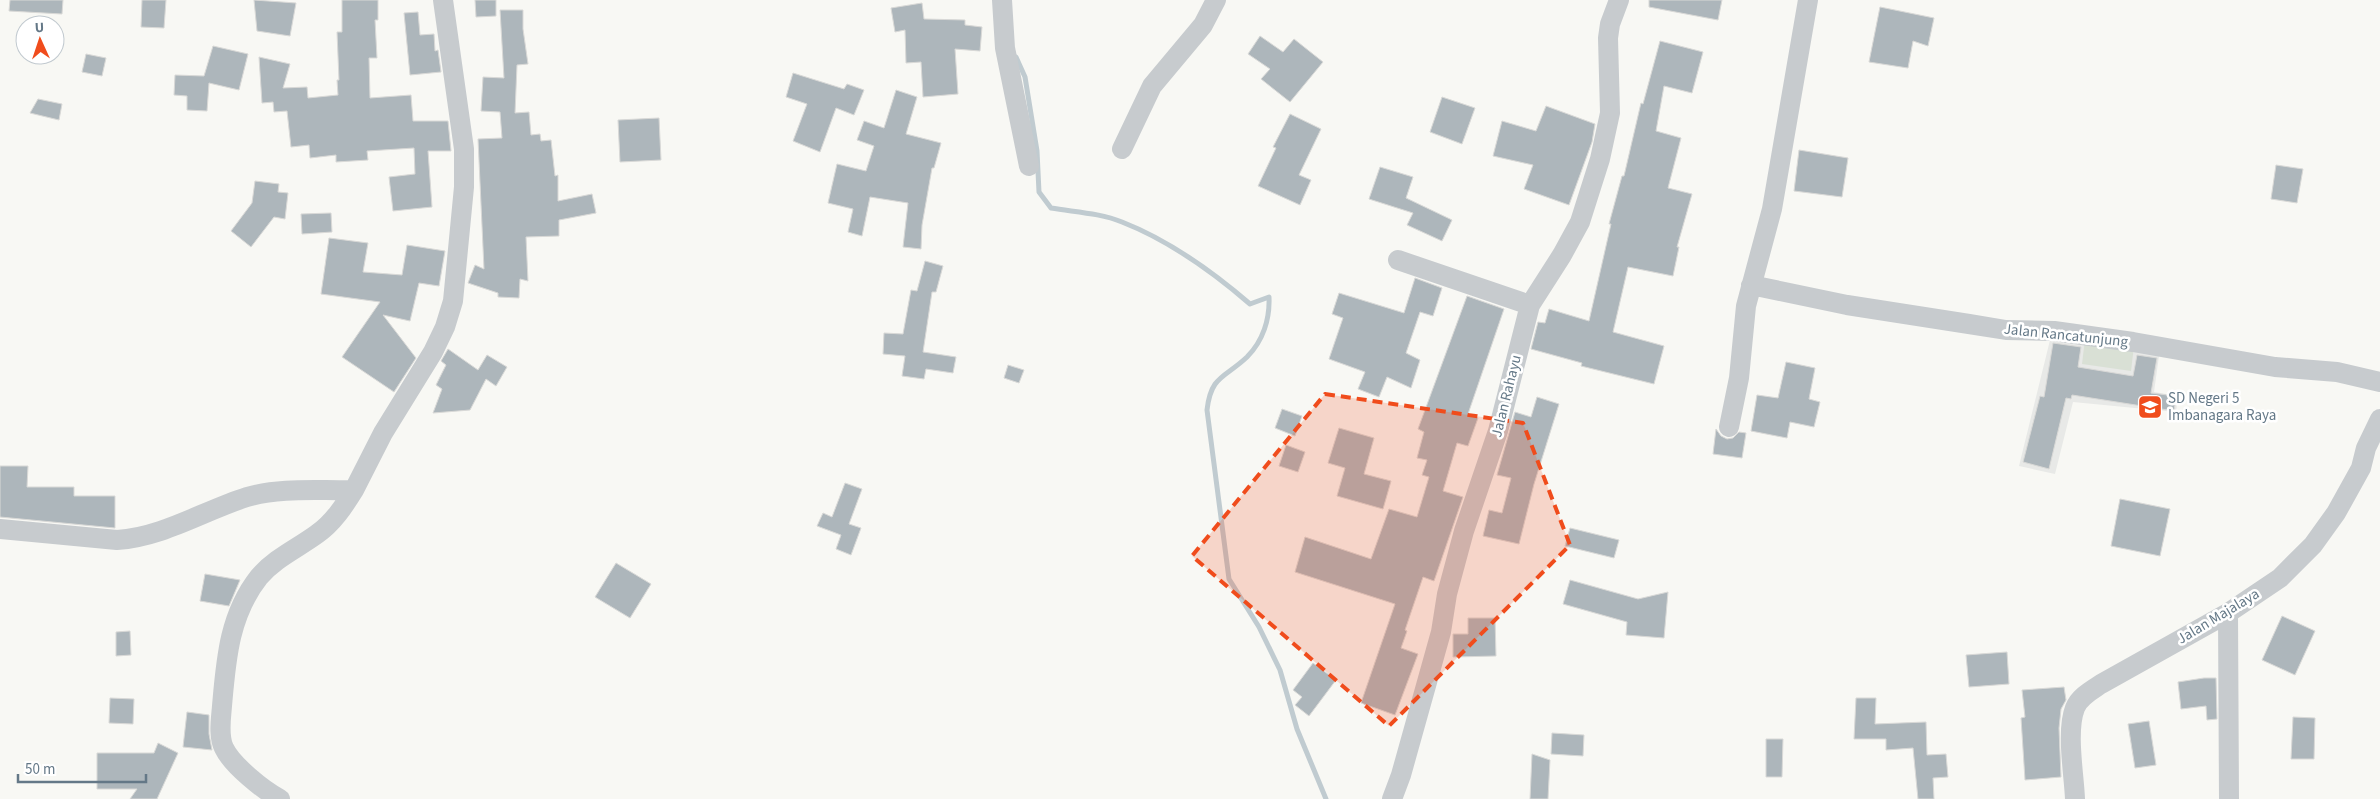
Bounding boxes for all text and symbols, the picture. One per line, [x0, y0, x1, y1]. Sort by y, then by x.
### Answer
north arrow [15, 15, 65, 65]
text: U [34, 18, 45, 38]
street label: Jalan Rancatunjung [2003, 319, 2129, 353]
street label: Jalan Rahayu [1486, 353, 1527, 440]
place label: SD Negeri 5 Imbanagara Raya [2168, 388, 2276, 426]
school or university icon: SD Negeri 5 Imbanagara Raya [2137, 394, 2163, 420]
street label: Jalan Majalaya [2173, 584, 2263, 649]
scale bar [18, 752, 145, 784]
text: 50 m [25, 759, 55, 780]

